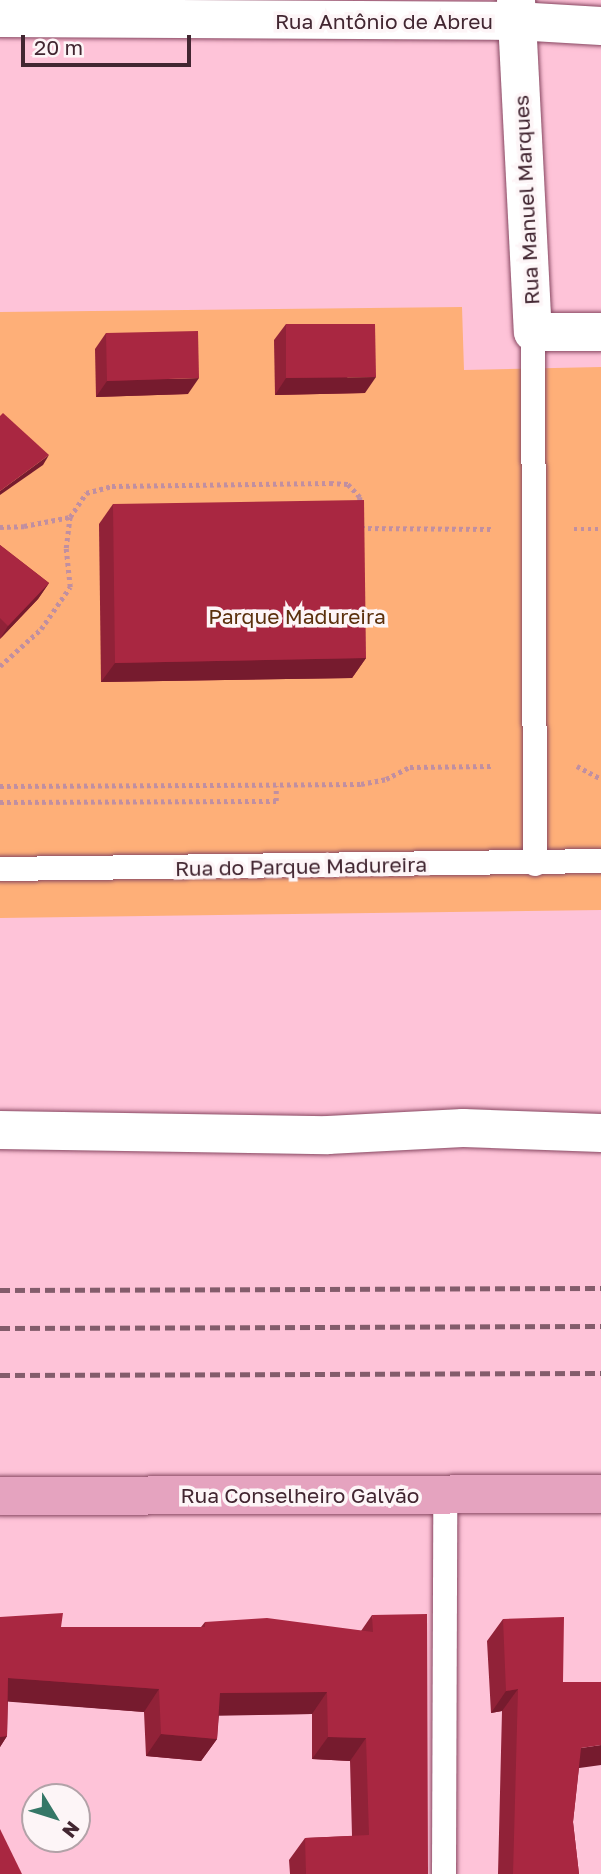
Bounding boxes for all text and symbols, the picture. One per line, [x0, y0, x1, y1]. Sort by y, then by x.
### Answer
street label: Rua Antônio de Abreu [275, 8, 493, 34]
scale bar [24, 21, 194, 65]
text: 20 m [34, 34, 83, 60]
street label: Rua Manuel Marques [508, 94, 544, 306]
park label: Parque Madureira [208, 603, 386, 629]
street label: Rua do Parque Madureira [175, 851, 427, 881]
street label: Rua Conselheiro Galvão [181, 1482, 419, 1508]
north arrow [21, 1783, 91, 1853]
text: N [58, 1817, 85, 1843]

